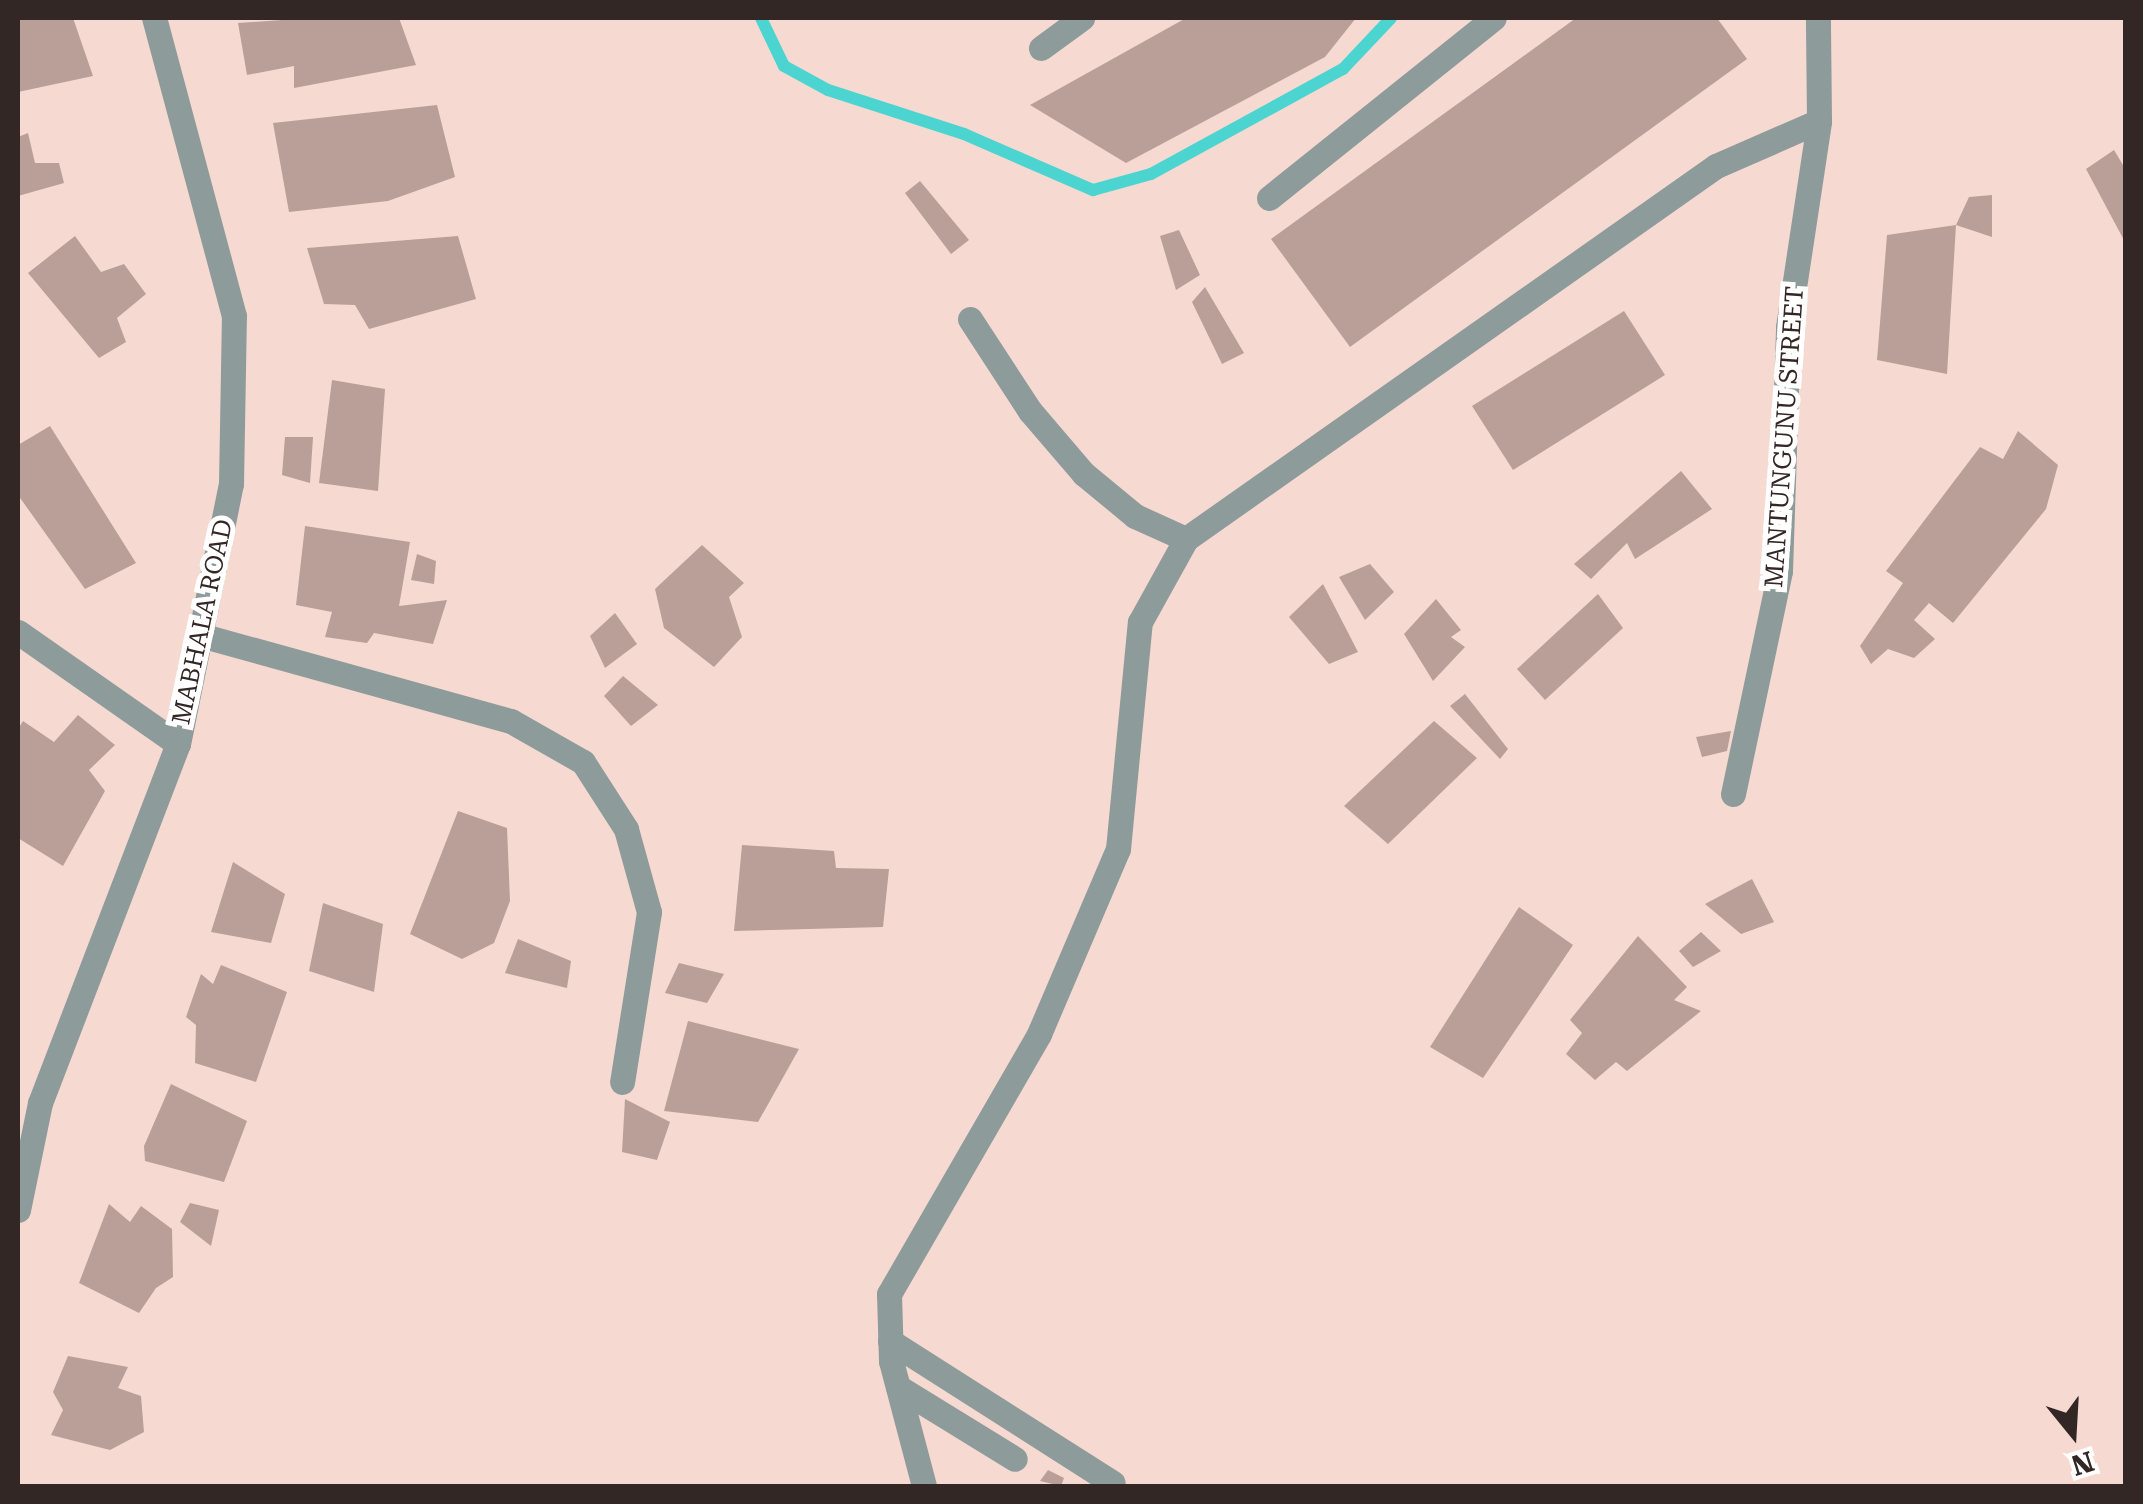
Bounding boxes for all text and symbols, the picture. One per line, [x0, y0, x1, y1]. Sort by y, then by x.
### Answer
street label: MANTUNGUNU STREET [1759, 285, 1811, 589]
street label: MABHALA ROAD [167, 517, 239, 727]
north arrow [2023, 1384, 2123, 1484]
text: N [2067, 1444, 2098, 1482]

